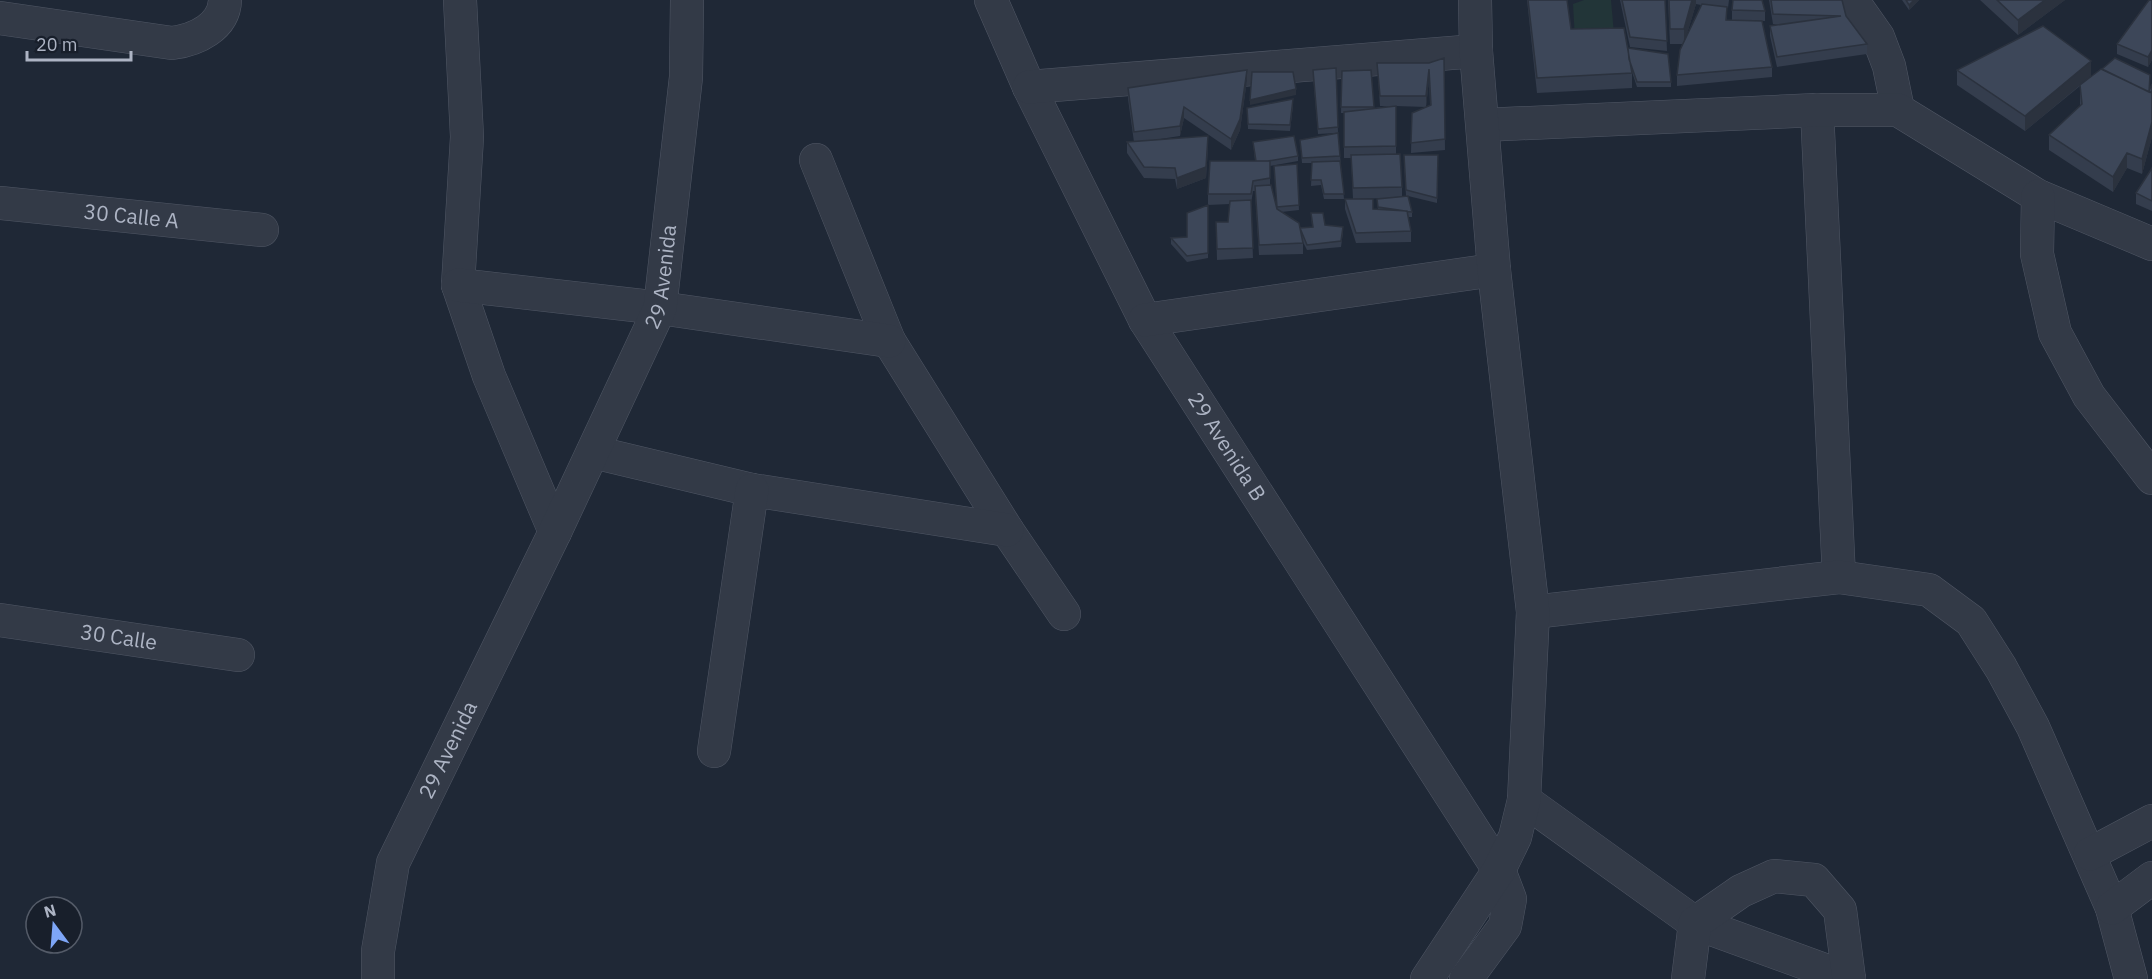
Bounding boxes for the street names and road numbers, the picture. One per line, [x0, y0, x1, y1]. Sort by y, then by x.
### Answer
street label: 30 Calle A [82, 197, 180, 234]
street label: 29 Avenida [637, 223, 682, 333]
street label: 29 Avenida B [1182, 386, 1273, 506]
street label: 30 Calle [79, 617, 159, 656]
street label: 29 Avenida [412, 696, 483, 803]

